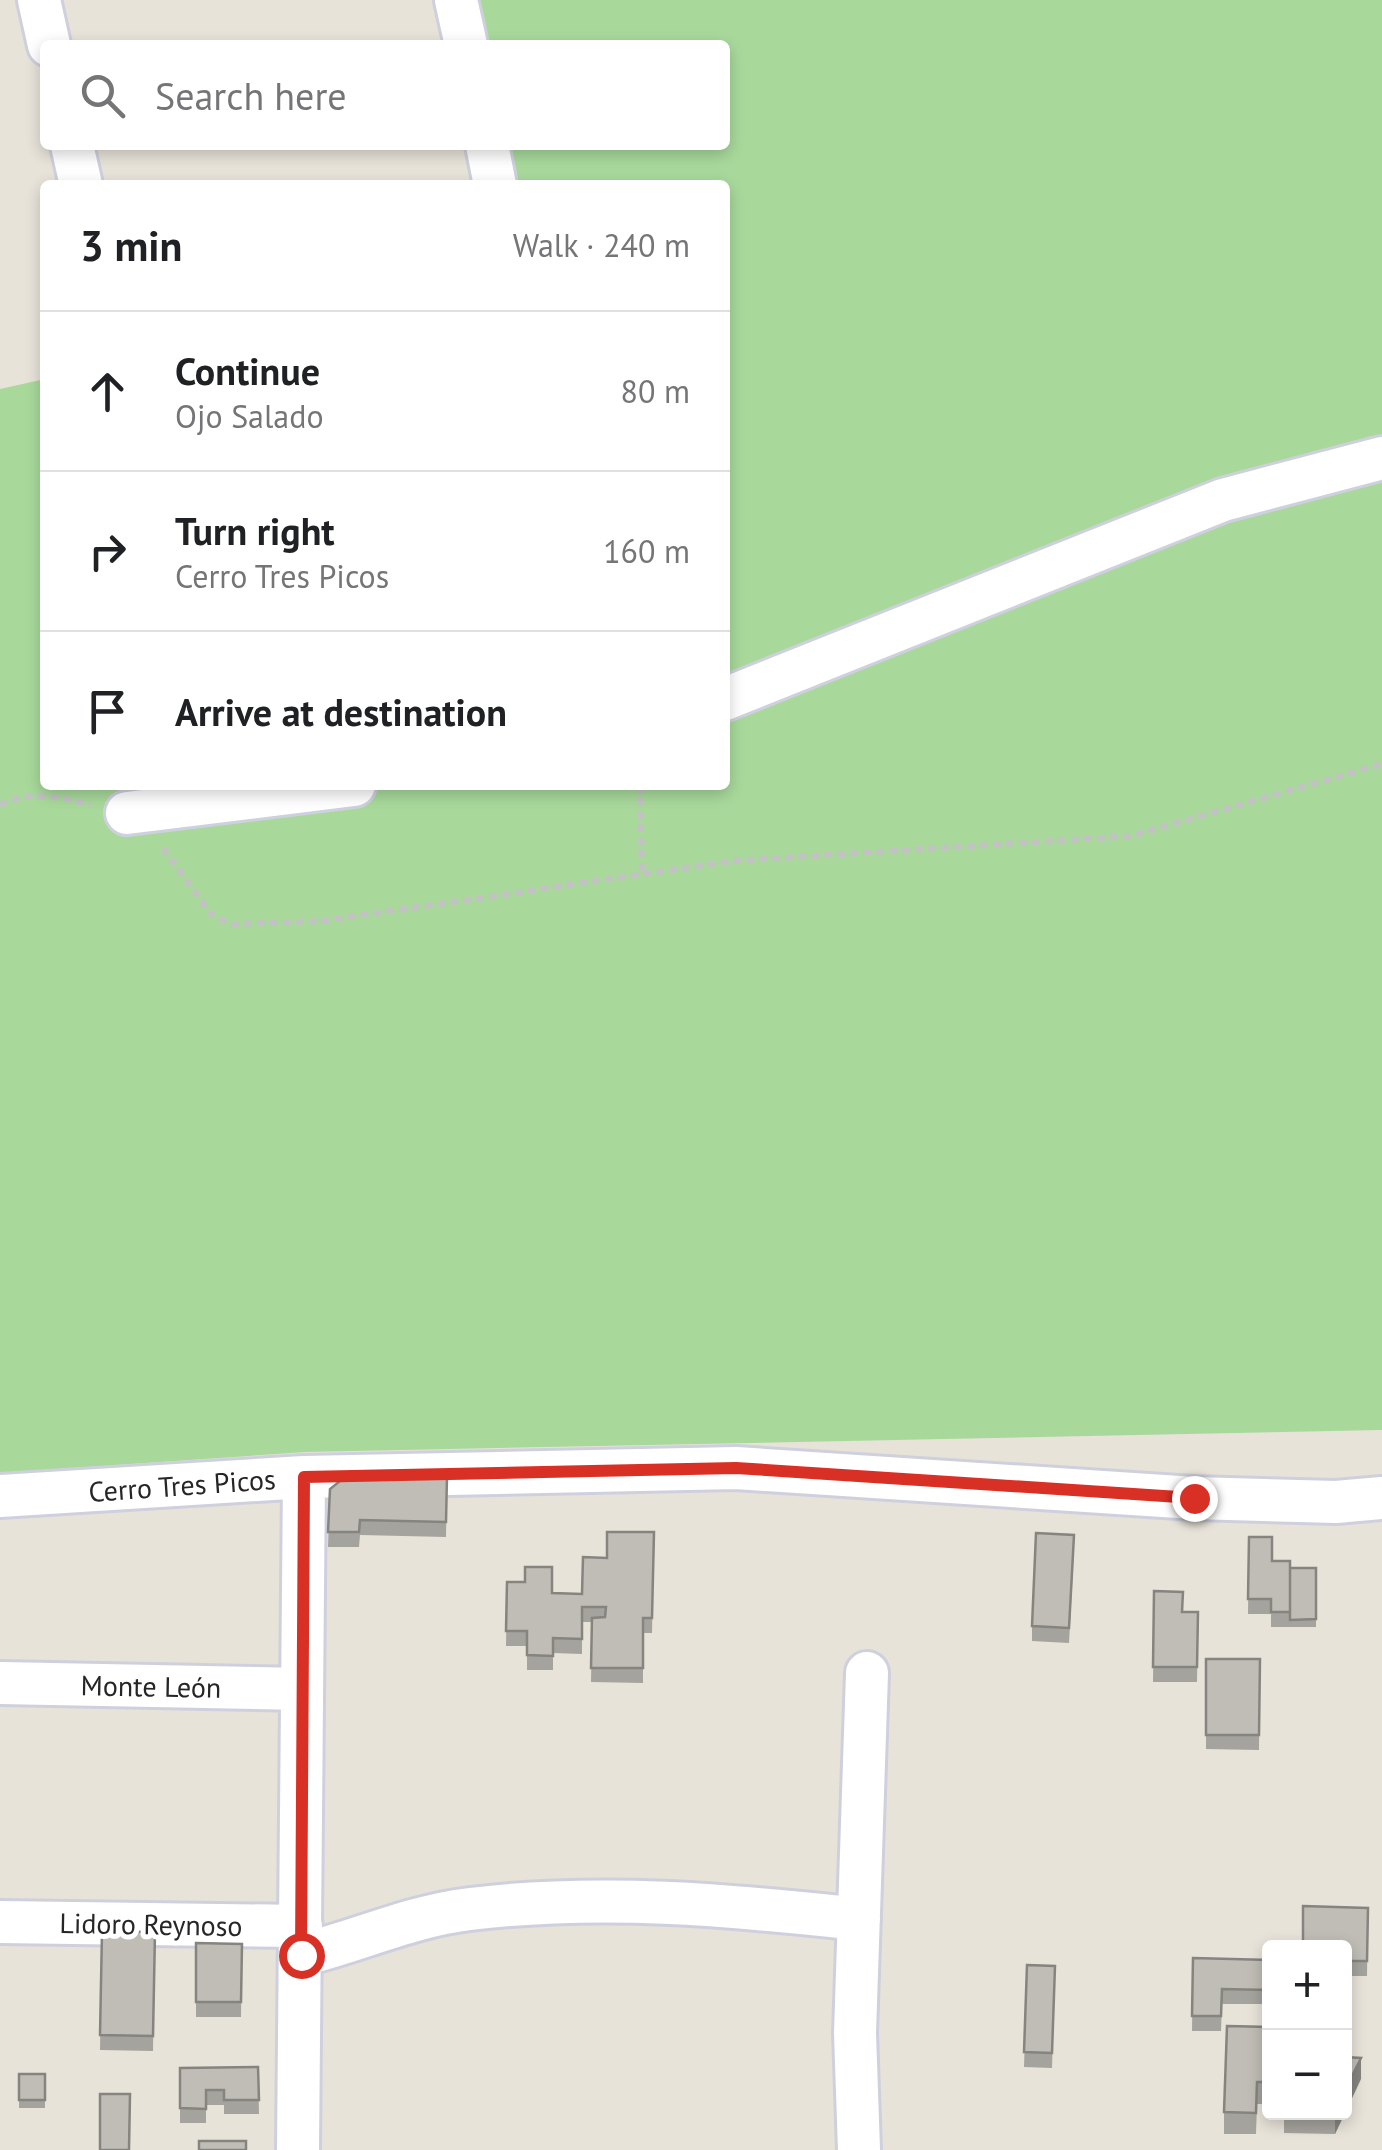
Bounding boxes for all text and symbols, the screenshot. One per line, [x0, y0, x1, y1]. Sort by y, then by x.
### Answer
search box [40, 40, 730, 150]
icon: search [75, 68, 130, 123]
text: Search here [155, 71, 347, 120]
text: 3 min [80, 218, 182, 273]
text: Walk · 240 m [513, 224, 690, 266]
text: Continue [175, 346, 320, 395]
icon: ahead [80, 364, 135, 419]
text: 80 m [621, 370, 690, 412]
text: Ojo Salado [175, 395, 324, 437]
text: Turn right [175, 506, 335, 555]
icon: right [80, 524, 135, 579]
text: 160 m [603, 530, 690, 572]
text: Cerro Tres Picos [175, 555, 389, 597]
icon: arrive [80, 684, 135, 739]
text: Arrive at destination [175, 687, 507, 736]
street label: Cerro Tres Picos [87, 1460, 277, 1510]
route end [1172, 1476, 1218, 1522]
street label: Monte León [80, 1666, 222, 1706]
street label: Lidoro Reynoso [59, 1904, 243, 1944]
route start [279, 1933, 325, 1979]
map controls [1262, 1940, 1352, 2120]
button: + [1262, 1940, 1352, 2030]
button: − [1262, 2030, 1352, 2120]

